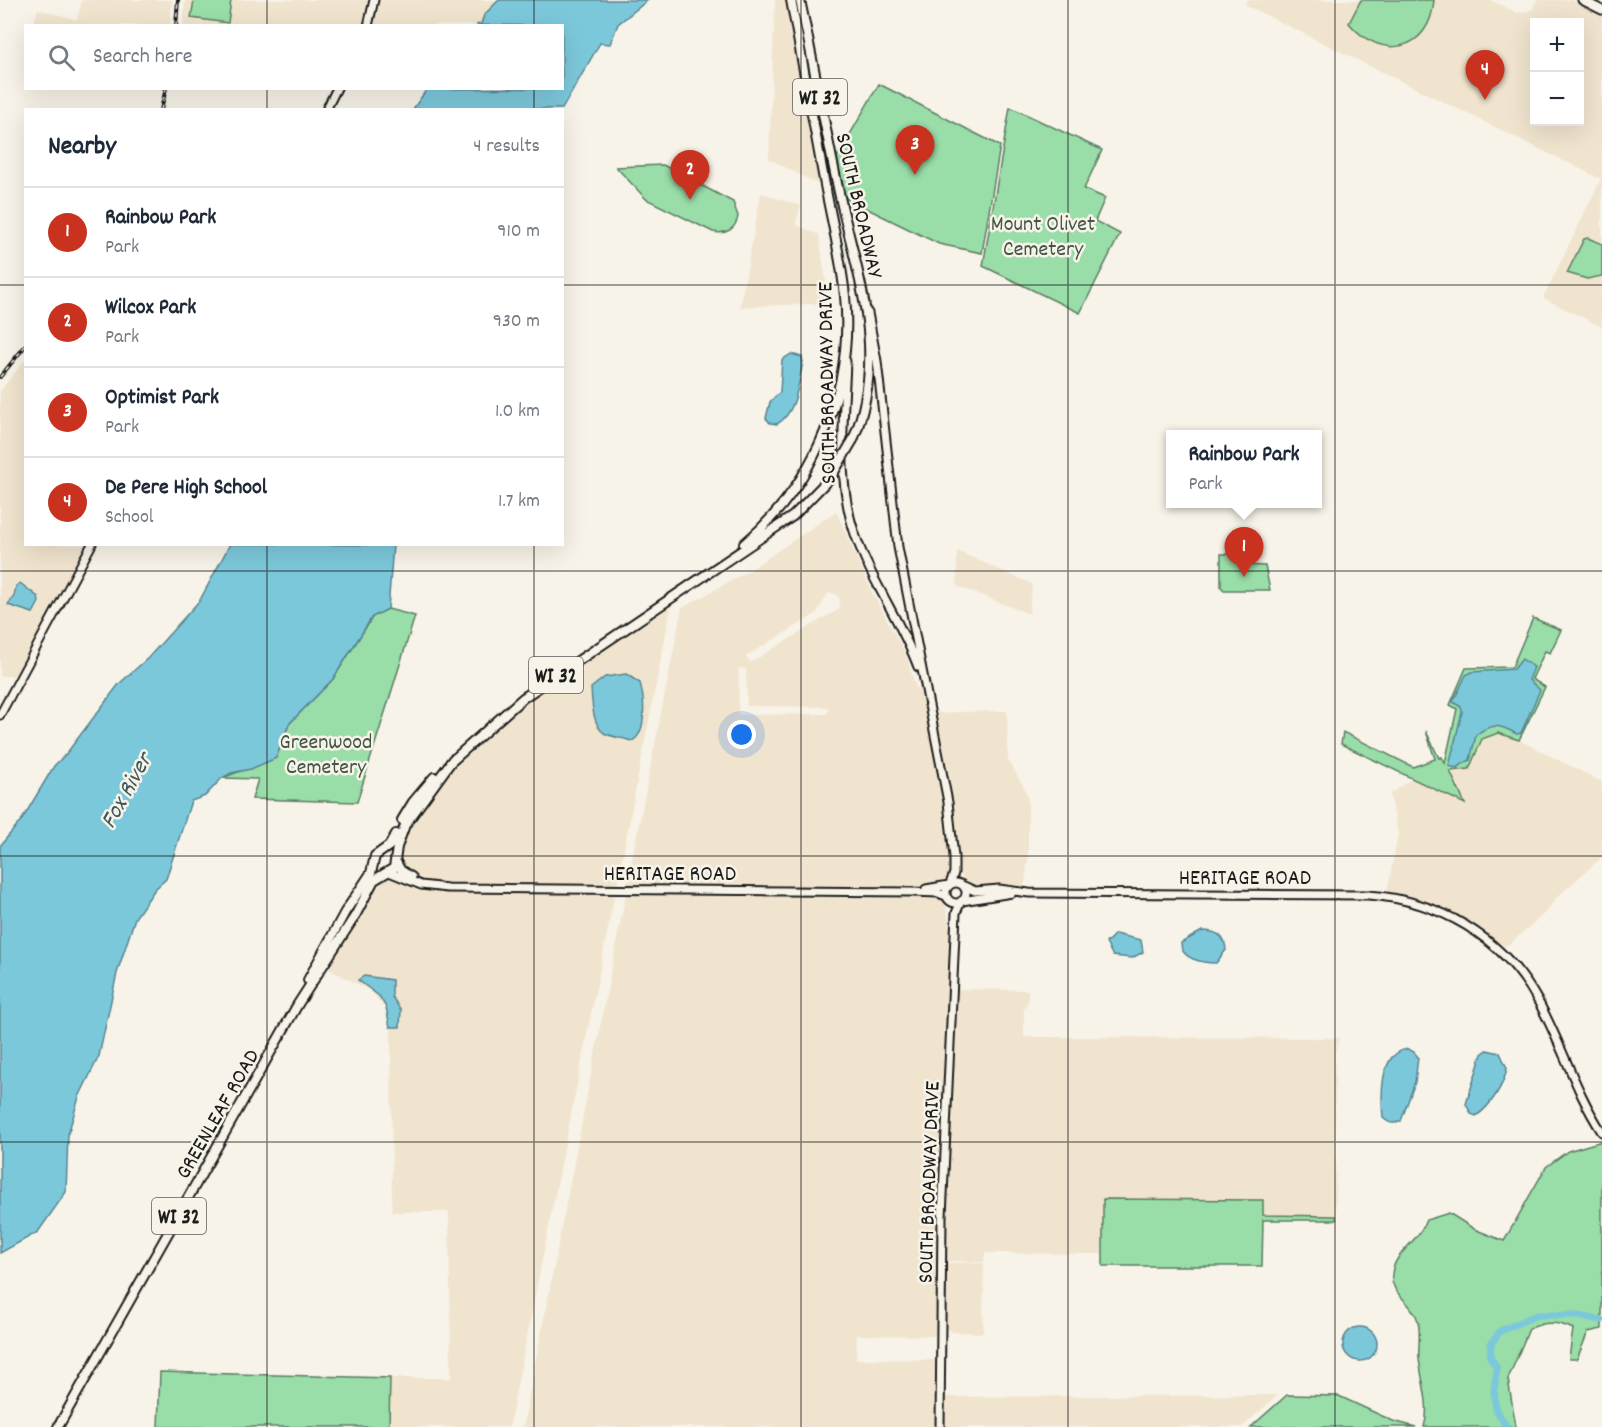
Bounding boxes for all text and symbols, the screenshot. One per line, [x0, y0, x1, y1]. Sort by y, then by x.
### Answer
map controls [1530, 18, 1584, 126]
button: + [1530, 18, 1584, 72]
search box [24, 24, 564, 90]
icon: search [45, 41, 78, 74]
text: Search here [93, 42, 192, 73]
pin: 4 [1466, 51, 1504, 100]
button: − [1530, 72, 1584, 126]
road number: WI 32 [793, 79, 847, 115]
pin: 3 [896, 126, 934, 175]
text: Nearby [48, 129, 116, 166]
street label: SOUTH BROADWAY [826, 130, 890, 282]
text: 4 results [473, 133, 540, 161]
pin: 2 [670, 150, 710, 200]
text: Rainbow Park [105, 203, 216, 234]
park label: Mount Olivet Cemetery [991, 210, 1095, 266]
text: 1 [65, 218, 70, 246]
text: 910 m [497, 218, 540, 246]
text: Park [105, 234, 139, 262]
street label: SOUTH BROADWAY DRIVE [811, 281, 846, 484]
text: Wilcox Park [105, 293, 196, 324]
text: 2 [63, 308, 72, 336]
text: 930 m [493, 308, 540, 336]
text: Park [105, 324, 139, 352]
text: Optimist Park [105, 383, 219, 414]
text: 3 [63, 398, 72, 426]
text: 1.0 km [495, 398, 540, 426]
text: Park [105, 414, 139, 442]
popup [1166, 430, 1322, 508]
text: Rainbow Park [1188, 440, 1300, 471]
text: Park [1188, 471, 1222, 499]
text: De Pere High School [105, 473, 267, 504]
text: 4 [63, 488, 72, 516]
text: 1.7 km [498, 488, 540, 516]
text: School [105, 504, 154, 532]
pin: 1 [1224, 528, 1264, 577]
road number: WI 32 [529, 657, 583, 693]
your location [727, 720, 756, 749]
park label: Greenwood Cemetery [280, 728, 372, 784]
water label: Fox River [93, 745, 164, 835]
street label: HERITAGE ROAD [604, 860, 736, 891]
street label: HERITAGE ROAD [1179, 864, 1311, 895]
street label: GREENLEAF ROAD [169, 1044, 269, 1185]
street label: SOUTH BROADWAY DRIVE [911, 1080, 950, 1284]
road number: WI 32 [152, 1198, 206, 1234]

